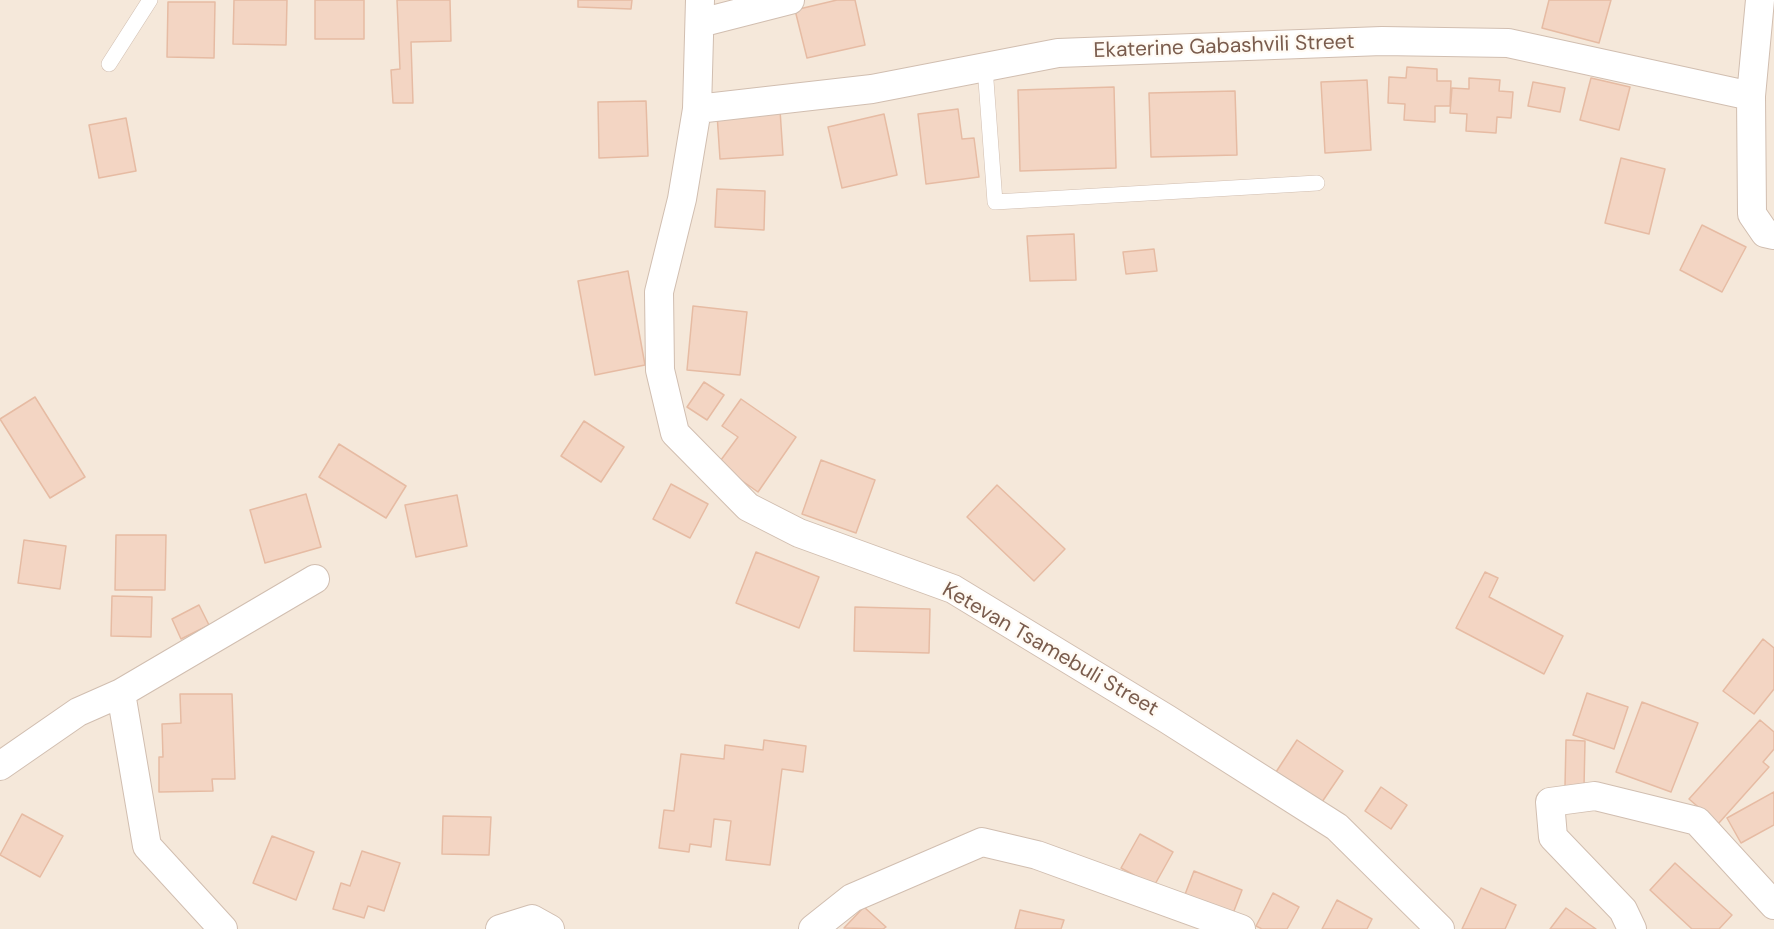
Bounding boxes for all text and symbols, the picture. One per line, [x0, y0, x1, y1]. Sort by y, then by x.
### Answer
street label: Ekaterine Gabashvili Street [1093, 30, 1355, 64]
street label: Ketevan Tsamebuli Street [938, 578, 1162, 722]

